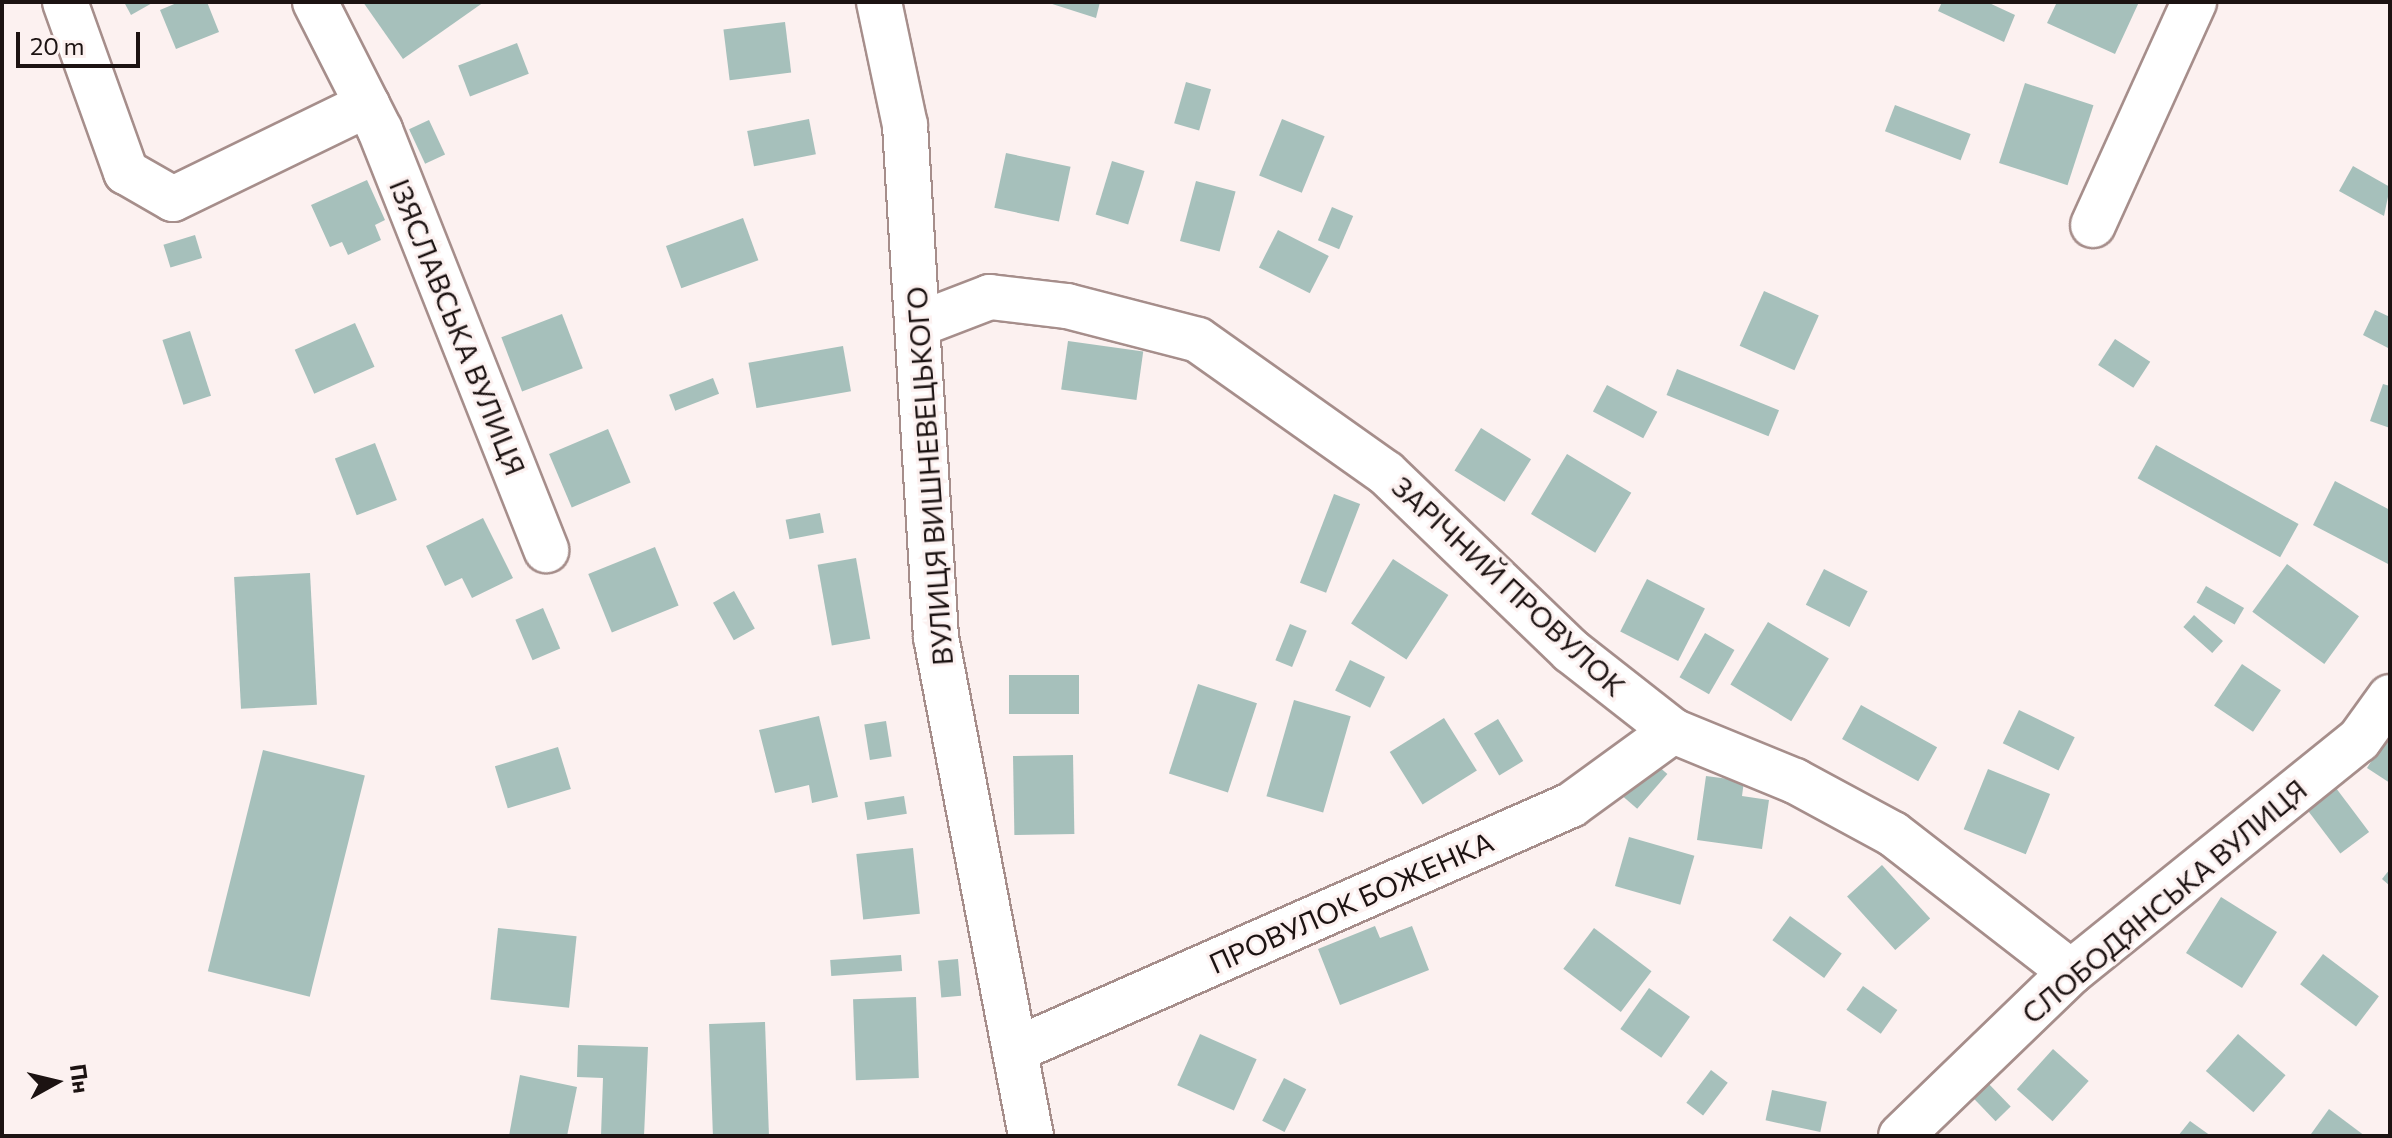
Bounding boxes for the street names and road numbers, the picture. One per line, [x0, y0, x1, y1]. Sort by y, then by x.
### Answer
street label: ІЗЯСЛАВСЬКА ВУЛИЦЯ [383, 174, 533, 480]
street label: ВУЛИЦЯ ВИШНЕВЕЦЬКОГО [899, 285, 959, 667]
street label: ЗАРІЧНИЙ ПРОВУЛОК [1386, 469, 1632, 703]
street label: СЛОБОДЯНСЬКА ВУЛИЦЯ [2015, 772, 2313, 1030]
street label: ПРОВУЛОК БОЖЕНКА [1204, 824, 1498, 980]

